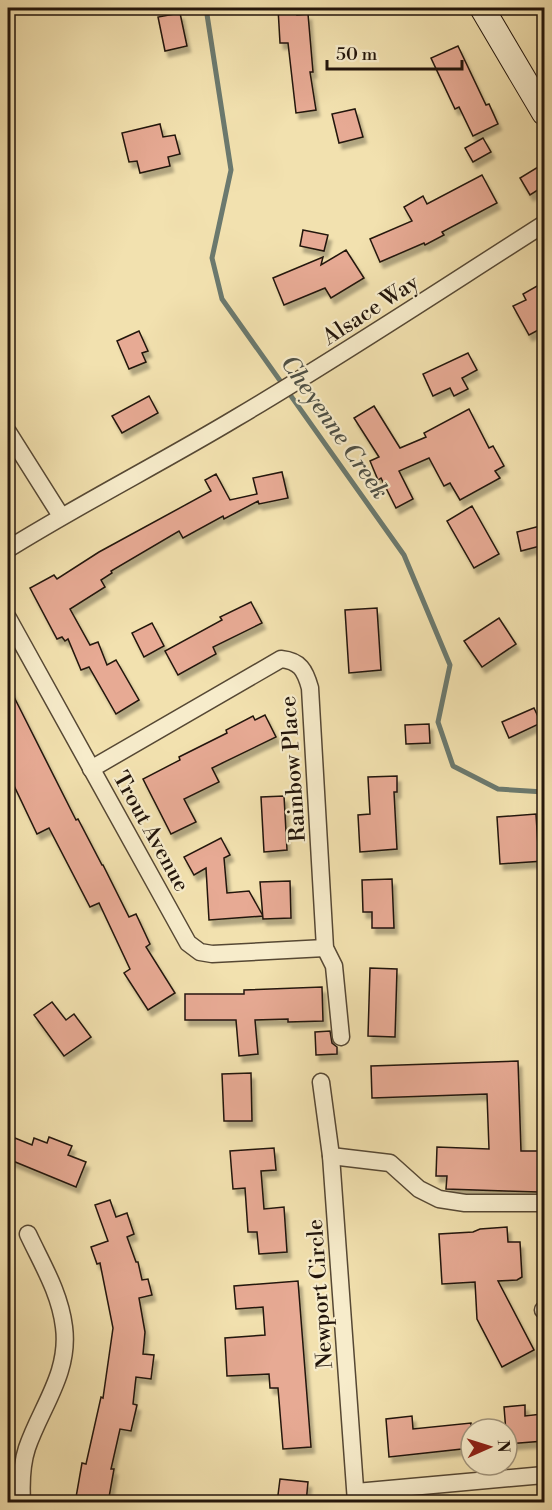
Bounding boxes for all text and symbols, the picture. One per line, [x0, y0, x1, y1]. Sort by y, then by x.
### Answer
scale bar [327, 33, 462, 71]
text: 50 m [336, 43, 378, 66]
street label: Alsace Way [317, 269, 424, 352]
water label: Cheyenne Creek [274, 350, 395, 505]
street label: Rainbow Place [275, 695, 312, 843]
street label: Trout Avenue [107, 767, 195, 897]
street label: Newport Circle [302, 1218, 339, 1370]
north arrow [459, 1417, 519, 1477]
text: N [493, 1439, 513, 1453]

